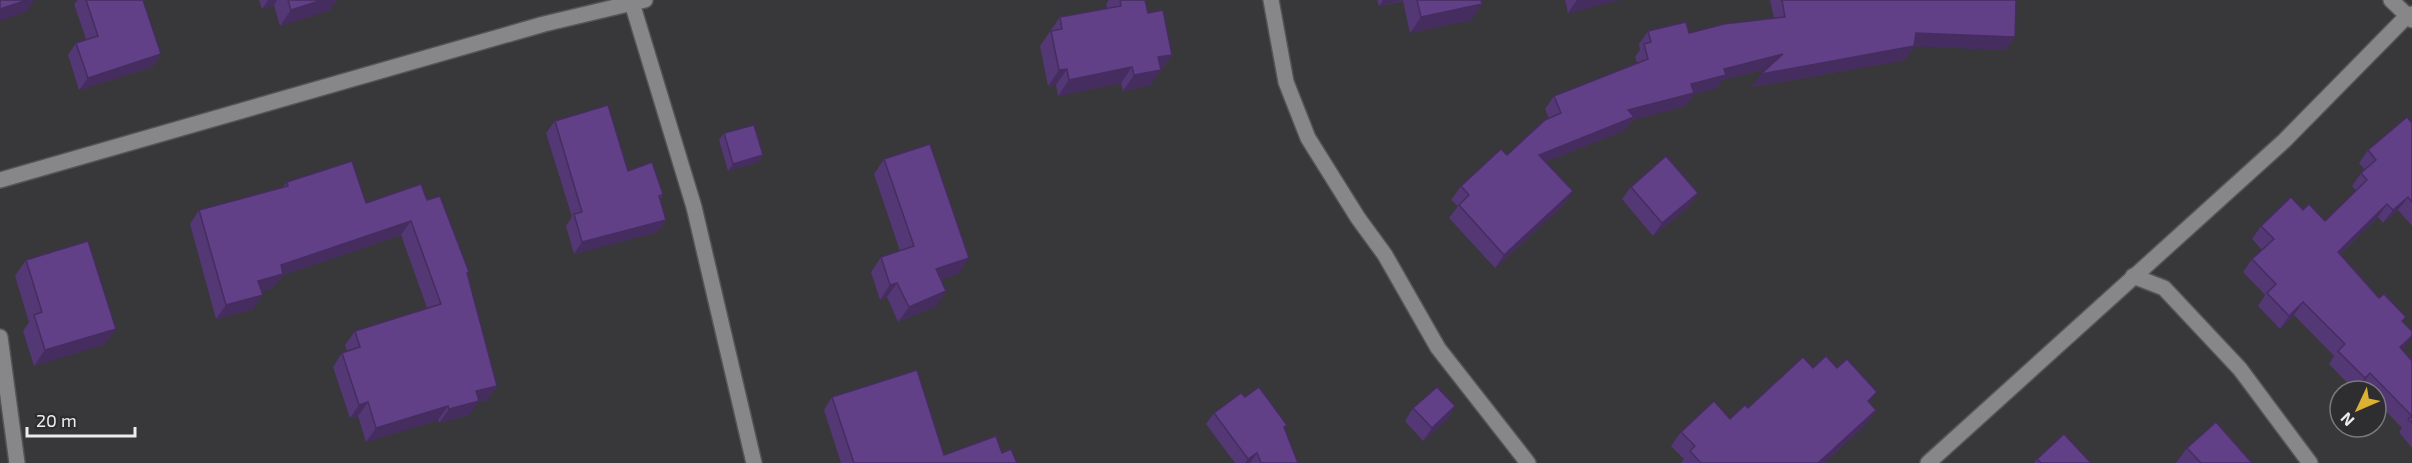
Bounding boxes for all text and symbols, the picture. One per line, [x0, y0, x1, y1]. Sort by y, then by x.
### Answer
north arrow [2328, 379, 2388, 439]
scale bar [27, 400, 135, 438]
text: 20 m [36, 409, 77, 431]
text: N [2336, 409, 2358, 431]

